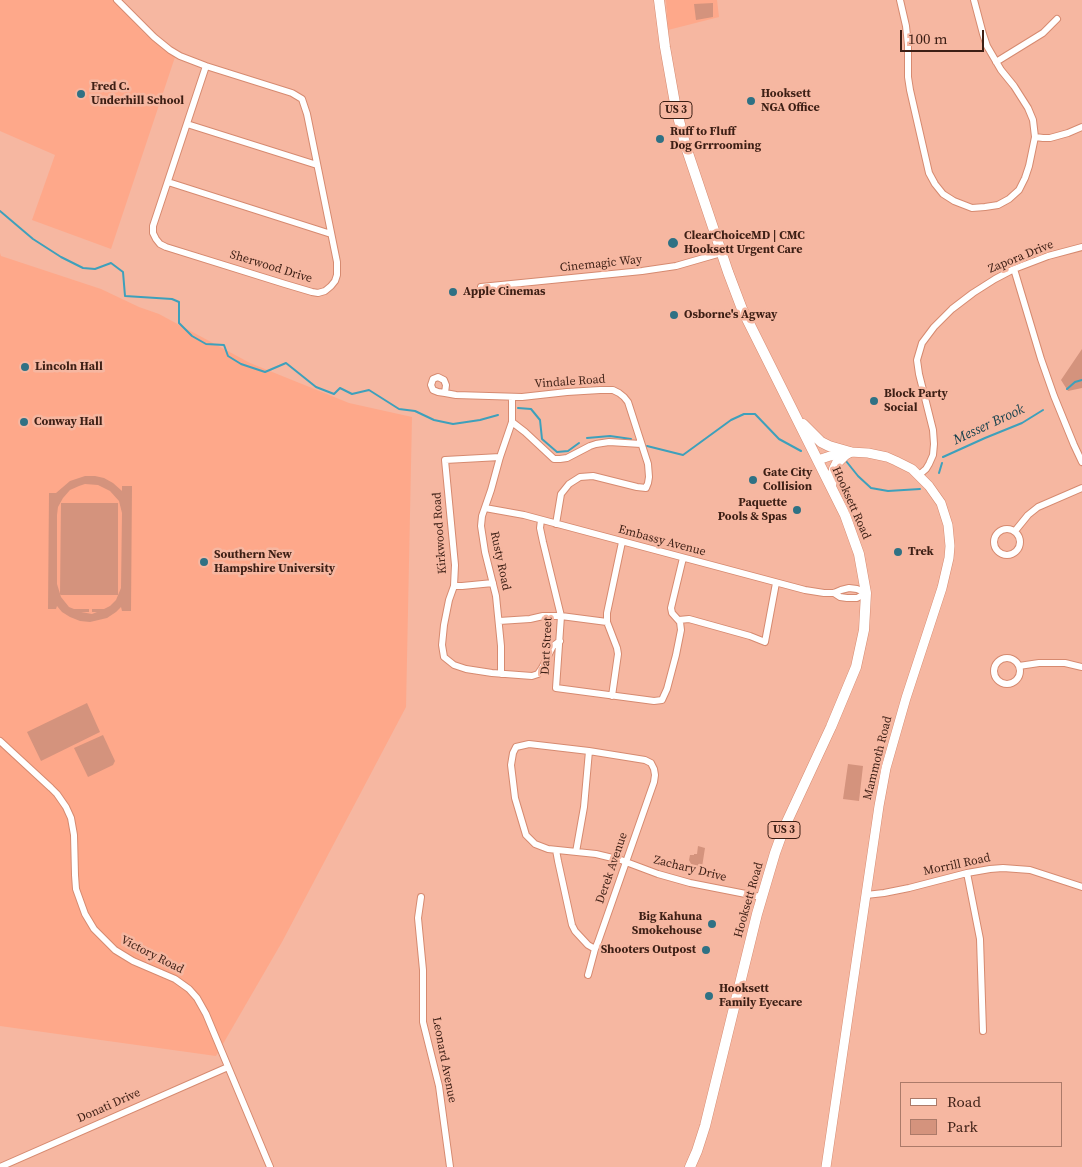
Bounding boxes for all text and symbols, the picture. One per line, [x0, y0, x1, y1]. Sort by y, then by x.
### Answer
scale bar [902, 20, 986, 52]
text: 100 m [908, 28, 948, 49]
place label: Fred C. Underhill School [91, 80, 184, 108]
place label: Hooksett NGA Office [761, 87, 820, 115]
marker: Fred C. Underhill School [75, 88, 87, 100]
marker: Hooksett NGA Office [745, 95, 757, 107]
road number: US 3 [660, 102, 692, 118]
place label: Ruff to Fluff Dog Grrrooming [670, 125, 761, 153]
marker: Ruff to Fluff Dog Grrrooming [654, 133, 666, 145]
place label: ClearChoiceMD | CMC Hooksett Urgent Care [684, 229, 805, 257]
marker: ClearChoiceMD | CMC Hooksett Urgent Care [666, 236, 680, 250]
street label: Zapora Drive [986, 237, 1056, 277]
street label: Sherwood Drive [228, 248, 314, 286]
street label: Cinemagic Way [559, 253, 643, 275]
place label: Apple Cinemas [463, 285, 545, 299]
marker: Apple Cinemas [447, 286, 459, 298]
place label: Osborne's Agway [684, 308, 777, 322]
marker: Osborne's Agway [668, 309, 680, 321]
place label: Lincoln Hall [35, 360, 103, 374]
marker: Lincoln Hall [19, 361, 31, 373]
street label: Vindale Road [534, 372, 606, 392]
place label: Block Party Social [884, 387, 948, 415]
marker: Block Party Social [868, 395, 880, 407]
water label: Messer Brook [951, 401, 1027, 449]
place label: Conway Hall [34, 415, 103, 429]
marker: Conway Hall [18, 416, 30, 428]
street label: Hooksett Road [829, 464, 873, 542]
place label: Gate City Collision [763, 466, 812, 494]
marker: Gate City Collision [747, 474, 759, 486]
street label: Kirkwood Road [430, 492, 450, 574]
place label: Paquette Pools & Spas [718, 496, 787, 524]
marker: Paquette Pools & Spas [791, 504, 803, 516]
street label: Embassy Avenue [617, 522, 707, 560]
street label: Rusty Road [487, 530, 513, 592]
place label: Trek [908, 545, 934, 559]
marker: Trek [892, 546, 904, 558]
place label: Southern New Hampshire University [214, 548, 335, 576]
marker: Southern New Hampshire University [198, 556, 210, 568]
street label: Dart Street [538, 617, 556, 675]
street label: Mammoth Road [861, 715, 895, 801]
road number: US 3 [768, 822, 800, 838]
street label: Derek Avenue [593, 831, 631, 905]
street label: Morrill Road [922, 851, 992, 879]
street label: Zachary Drive [652, 853, 728, 885]
street label: Hooksett Road [731, 861, 767, 939]
place label: Big Kahuna Smokehouse [632, 910, 702, 938]
marker: Big Kahuna Smokehouse [706, 918, 718, 930]
street label: Victory Road [118, 933, 186, 977]
place label: Shooters Outpost [601, 943, 696, 957]
marker: Shooters Outpost [700, 944, 712, 956]
place label: Hooksett Family Eyecare [719, 982, 802, 1010]
marker: Hooksett Family Eyecare [703, 990, 715, 1002]
street label: Leonard Avenue [429, 1016, 459, 1104]
legend [900, 1082, 1062, 1147]
street label: Donati Drive [75, 1086, 143, 1126]
text: Road [947, 1091, 981, 1112]
text: Park [947, 1116, 978, 1137]

